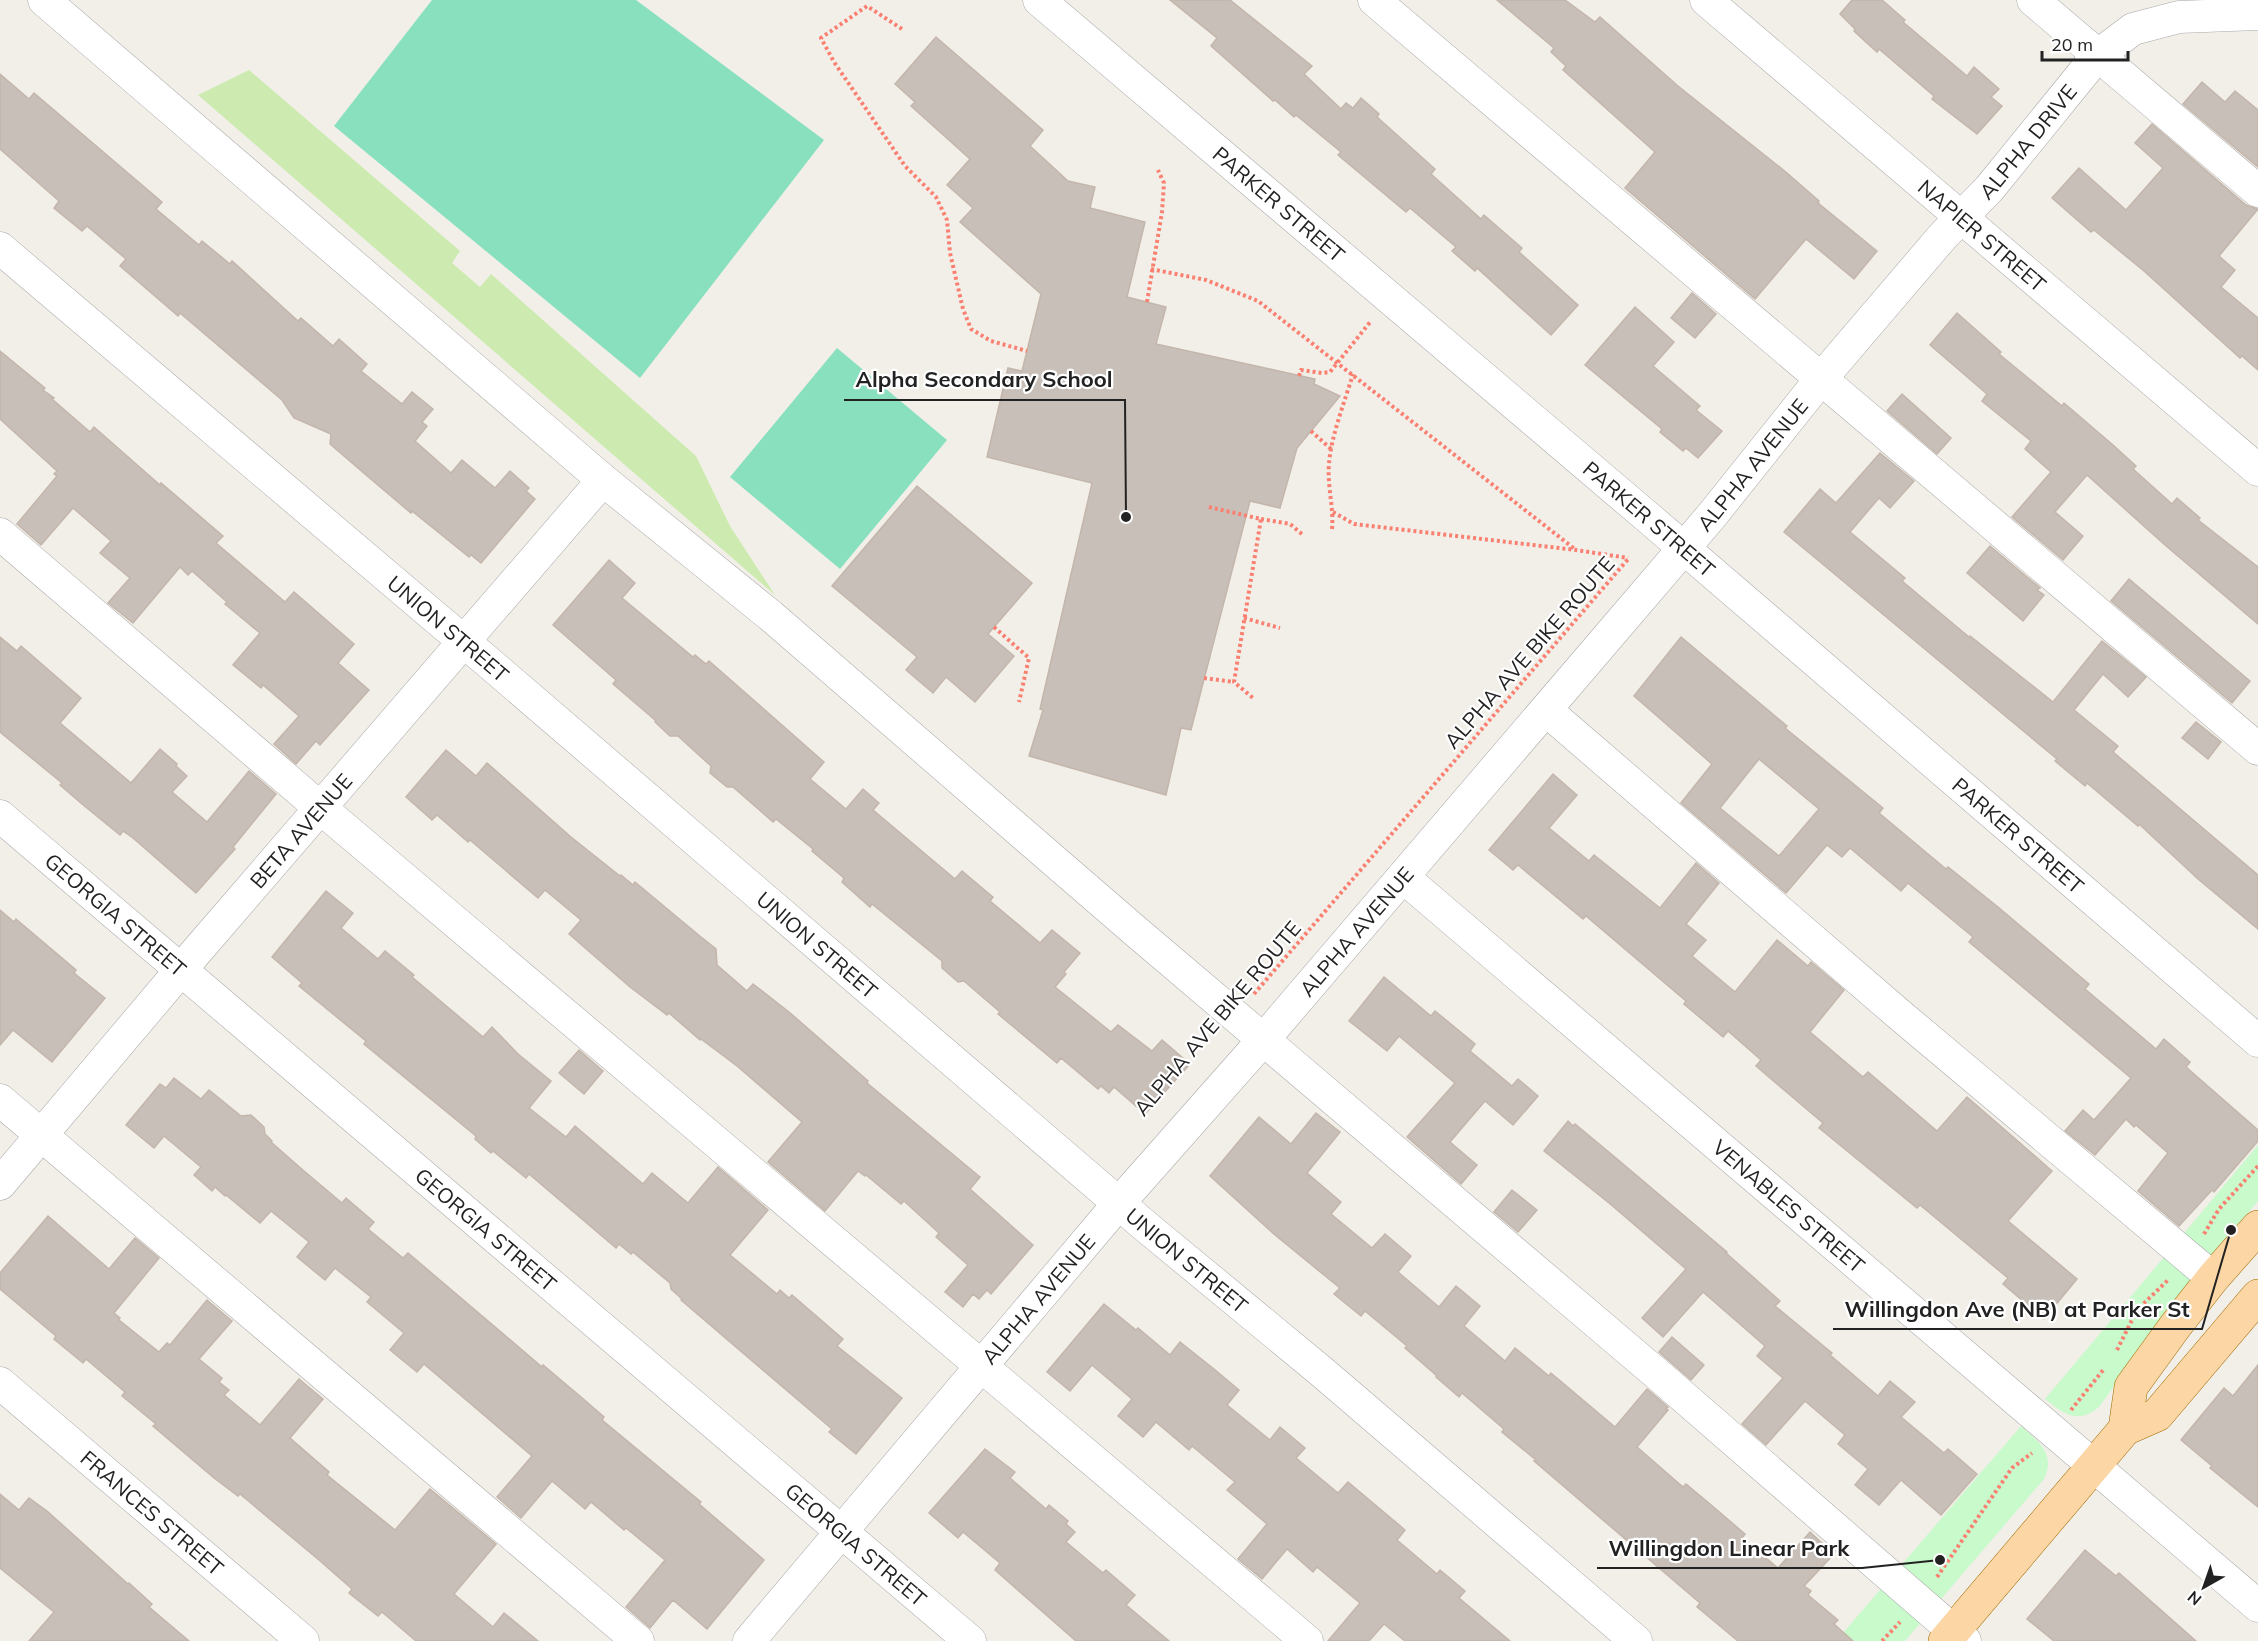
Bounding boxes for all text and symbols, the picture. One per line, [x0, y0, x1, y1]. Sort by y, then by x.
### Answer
scale bar [2042, 24, 2128, 62]
text: 20 m [2051, 33, 2093, 56]
street label: ALPHA DRIVE [1974, 79, 2082, 204]
street label: PARKER STREET [1208, 141, 1351, 267]
street label: NAPIER STREET [1913, 174, 2052, 297]
callout: Alpha Secondary School [844, 360, 1125, 400]
text: Alpha Secondary School [855, 365, 1113, 393]
street label: ALPHA AVENUE [1691, 393, 1813, 536]
street label: PARKER STREET [1578, 455, 1721, 582]
street label: ALPHA AVE BIKE ROUTE [1438, 551, 1620, 753]
street label: UNION STREET [382, 570, 515, 687]
street label: BETA AVENUE [244, 768, 357, 893]
street label: PARKER STREET [1947, 772, 2090, 899]
street label: GEORGIA STREET [40, 847, 192, 982]
street label: ALPHA AVENUE [1293, 861, 1419, 1001]
street label: UNION STREET [752, 886, 883, 1004]
street label: ALPHA AVE BIKE ROUTE [1128, 915, 1306, 1121]
street label: VENABLES STREET [1707, 1134, 1870, 1278]
street label: GEORGIA STREET [410, 1162, 562, 1297]
street label: UNION STREET [1120, 1202, 1254, 1319]
street label: ALPHA AVENUE [976, 1228, 1100, 1369]
callout: Willingdon Ave (NB) at Parker St [1833, 1289, 2202, 1329]
text: Willingdon Ave (NB) at Parker St [1844, 1295, 2190, 1323]
street label: FRANCES STREET [76, 1445, 229, 1581]
street label: GEORGIA STREET [780, 1477, 932, 1612]
callout: Willingdon Linear Park [1597, 1528, 1862, 1568]
text: Willingdon Linear Park [1609, 1534, 1850, 1562]
north arrow [2174, 1557, 2234, 1617]
text: N [2183, 1587, 2205, 1610]

